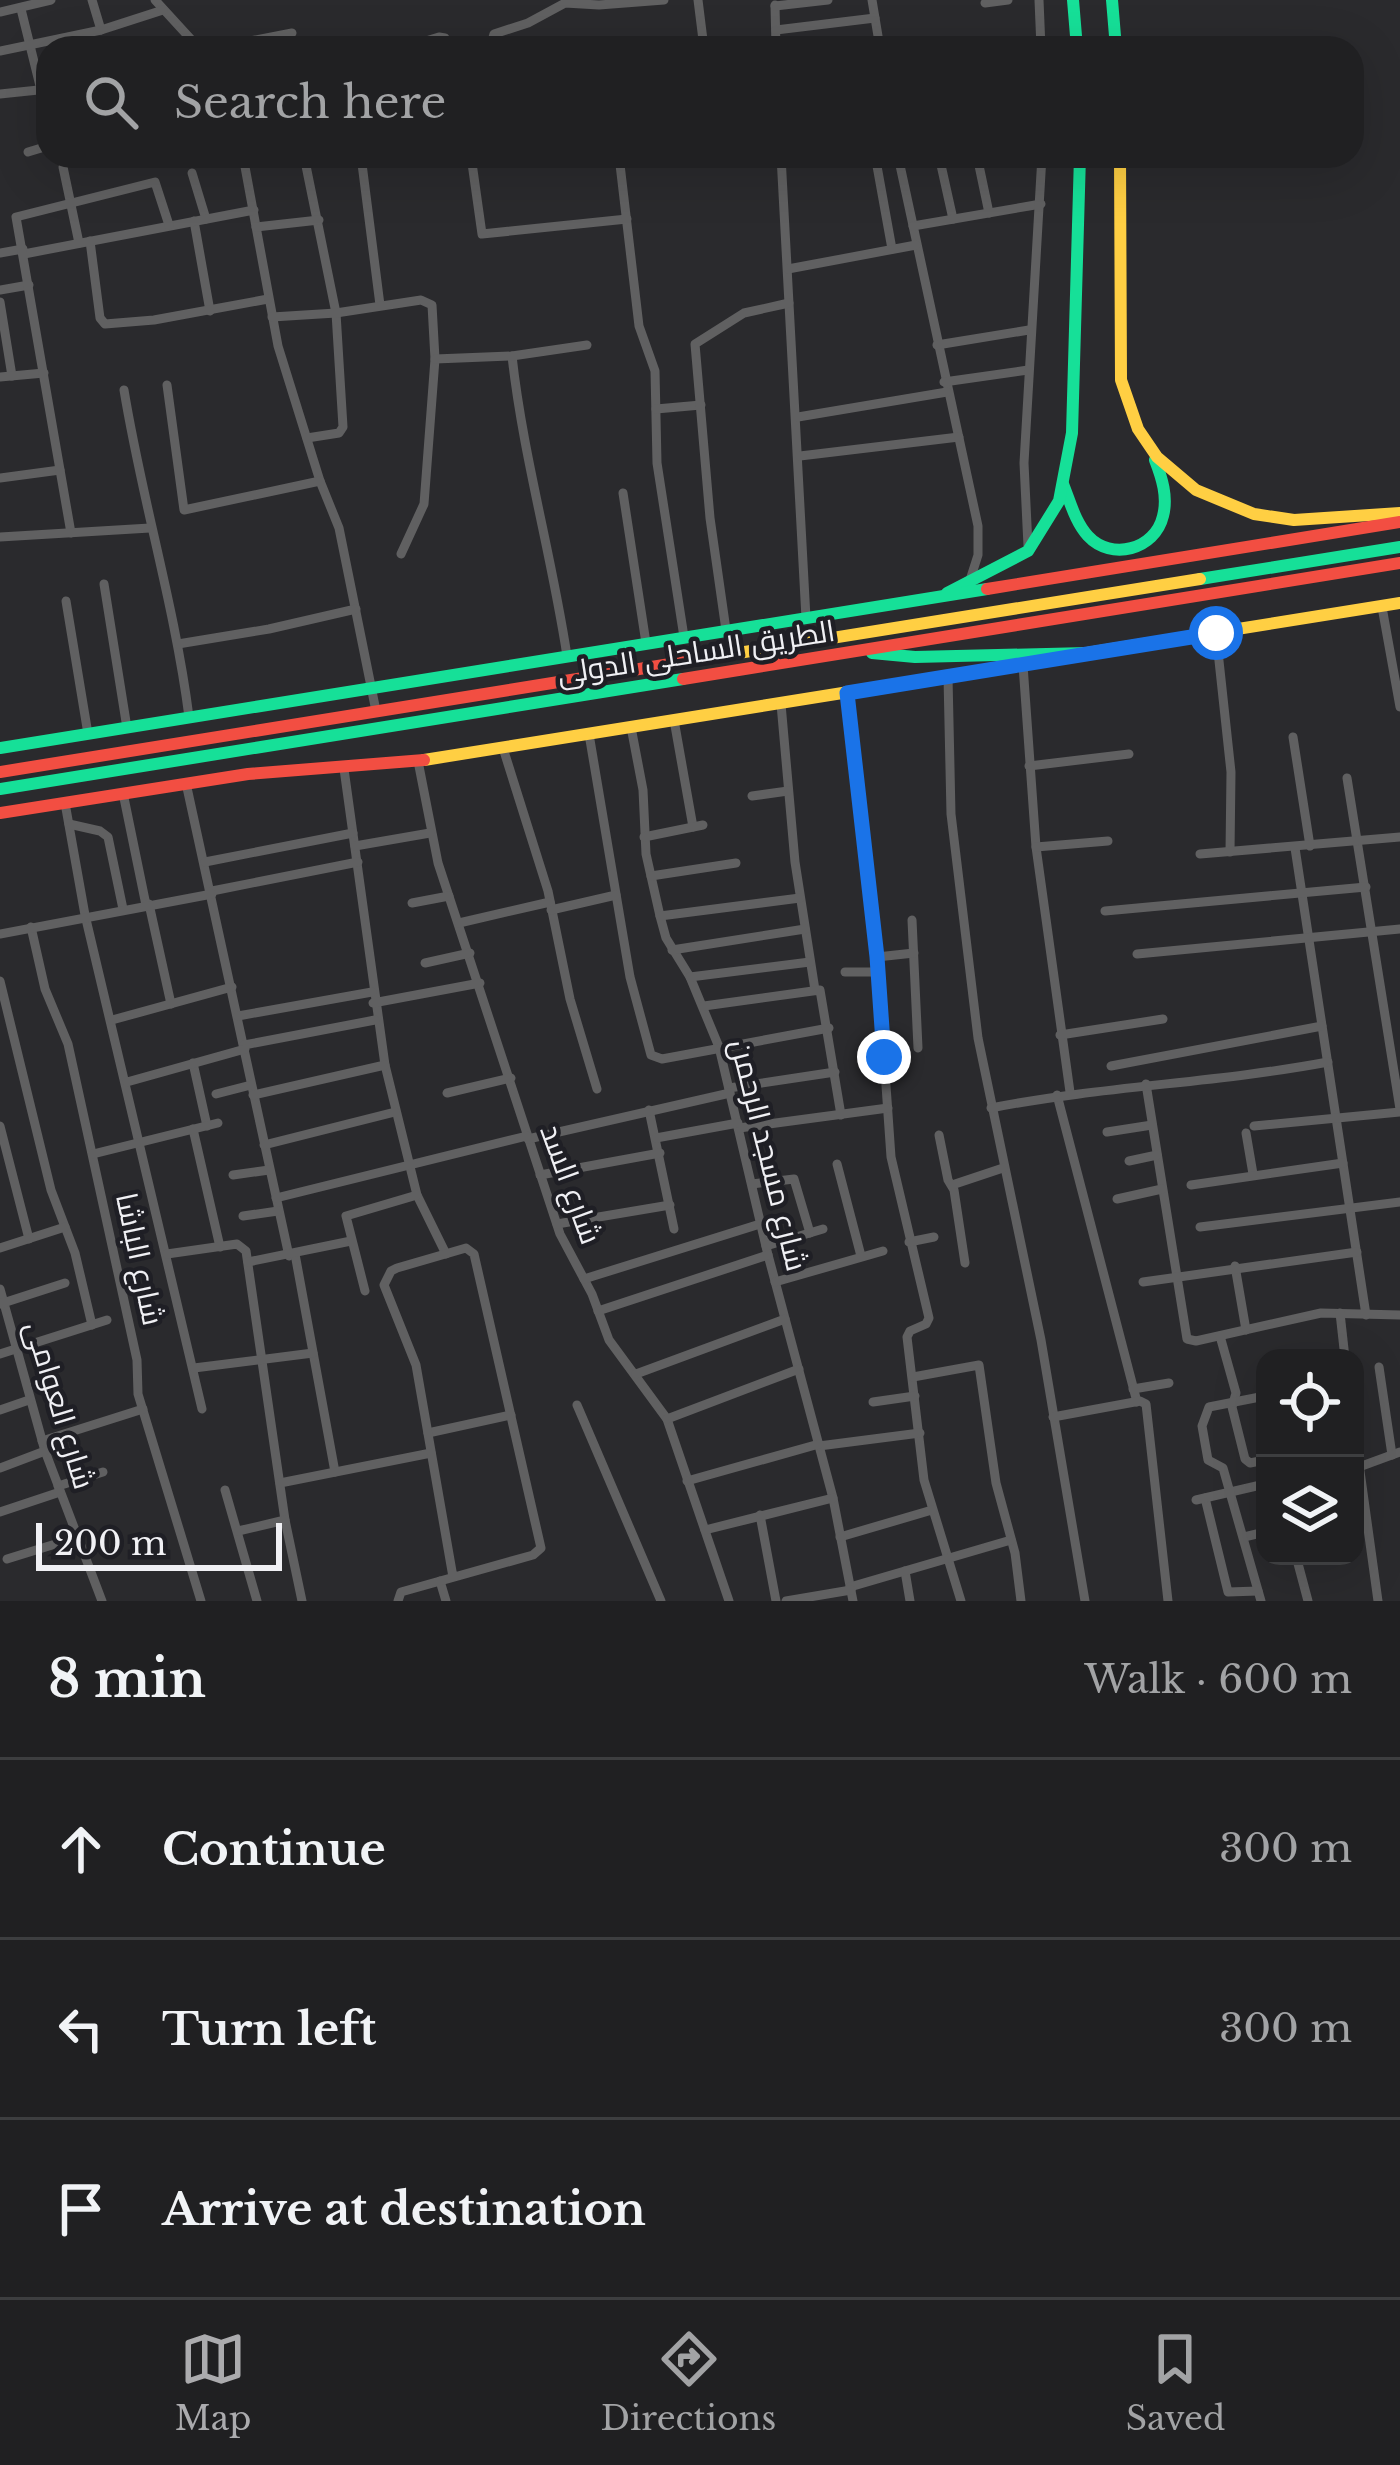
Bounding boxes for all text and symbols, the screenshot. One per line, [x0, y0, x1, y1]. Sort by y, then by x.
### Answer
search box [36, 36, 1364, 168]
icon: search [78, 69, 144, 135]
text: Search here [174, 74, 446, 130]
route start [1189, 606, 1243, 660]
street label: الطريق الساحلى الدولى [554, 612, 838, 692]
route end [857, 1030, 911, 1084]
street label: شارع مسجد الرحمن [720, 1035, 816, 1275]
street label: شارع السد [530, 1119, 610, 1250]
street label: شارع الباشا [106, 1189, 172, 1329]
street label: شارع العوامى [15, 1317, 103, 1494]
map controls [1256, 1349, 1364, 1565]
button: locate [1256, 1349, 1364, 1457]
button: layers [1256, 1457, 1364, 1565]
scale bar [36, 1517, 282, 1570]
text: 200 m [54, 1523, 166, 1564]
text: 8 min [48, 1648, 206, 1711]
text: Walk · 600 m [1084, 1655, 1352, 1704]
icon: ahead [48, 1816, 114, 1882]
text: Continue [162, 1821, 386, 1877]
text: 300 m [1219, 1824, 1352, 1873]
icon: left [48, 1996, 114, 2062]
text: Turn left [162, 2001, 376, 2057]
text: 300 m [1219, 2004, 1352, 2053]
icon: arrive [48, 2176, 114, 2242]
text: Arrive at destination [162, 2181, 646, 2237]
tab: Map [175, 2326, 251, 2439]
tab: Directions [601, 2326, 776, 2439]
tab: Saved [1126, 2326, 1225, 2439]

